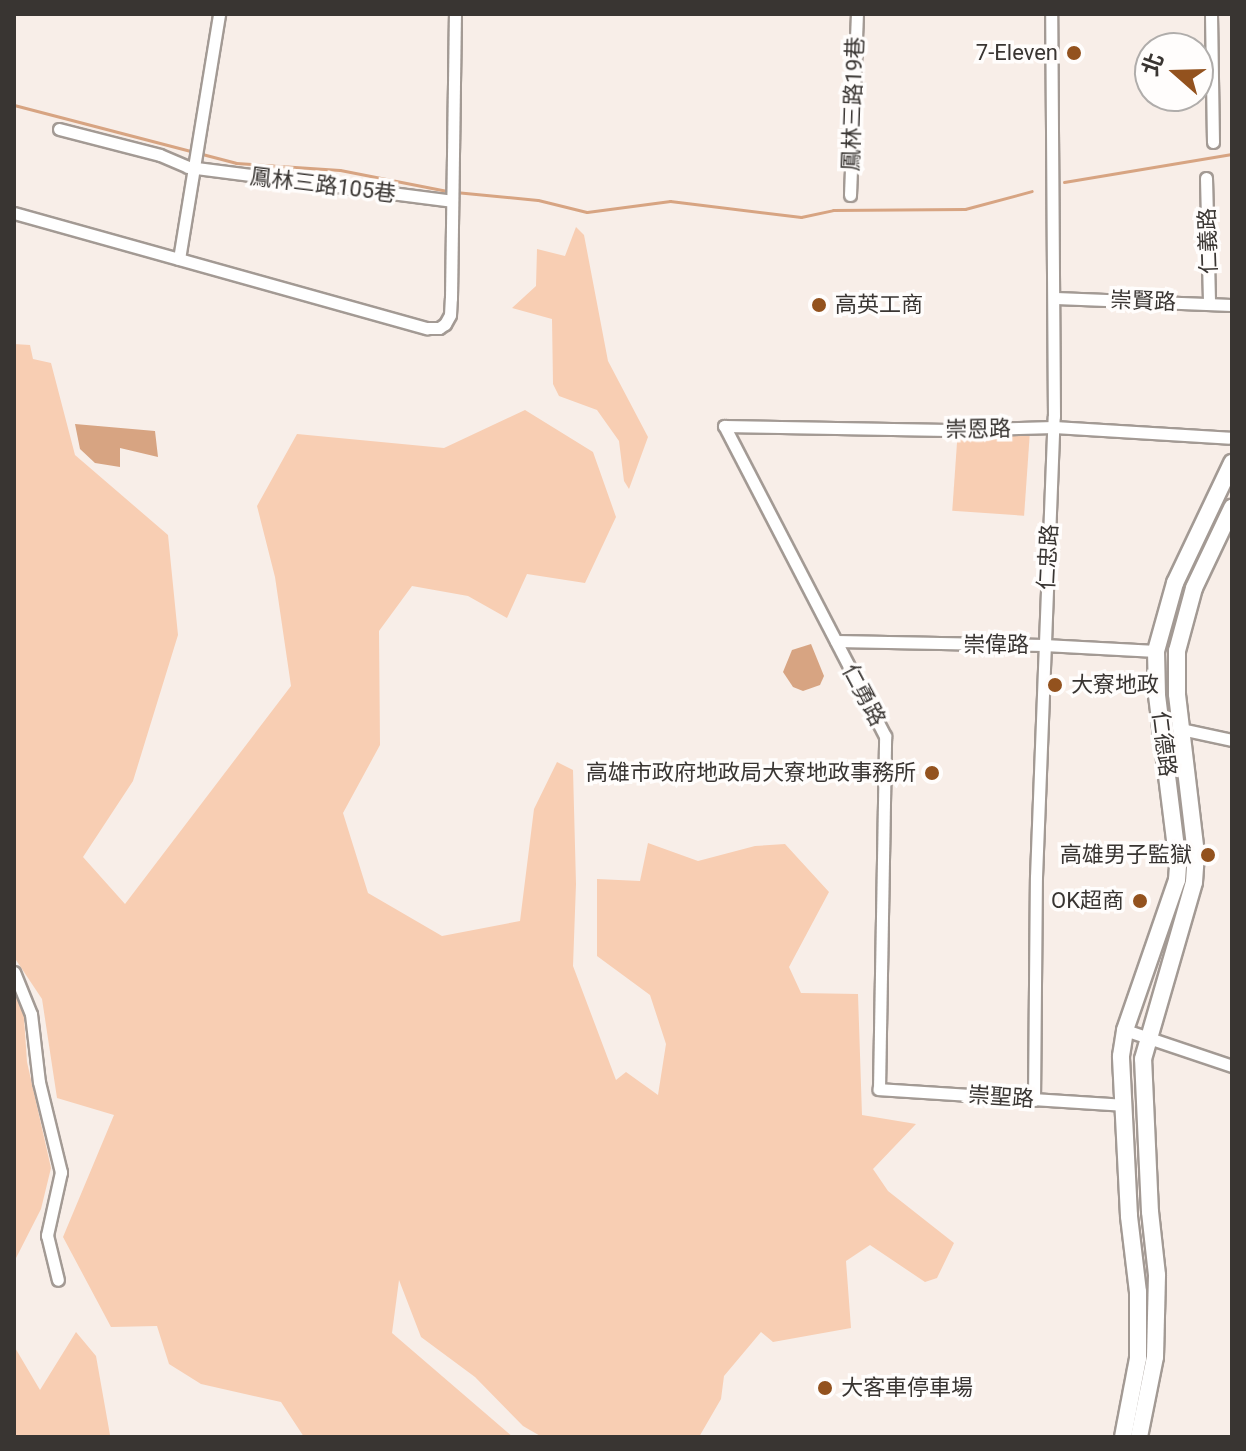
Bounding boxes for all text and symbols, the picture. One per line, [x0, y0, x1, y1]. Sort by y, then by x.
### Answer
north arrow [1134, 32, 1214, 112]
street label: 鳳林三路19巷 [837, 36, 869, 172]
place label: 7-Eleven [976, 40, 1058, 66]
marker: 7-Eleven [1065, 44, 1083, 62]
text: 北 [1137, 50, 1168, 79]
street label: 鳳林三路105巷 [248, 163, 398, 207]
street label: 仁義路 [1194, 208, 1222, 274]
street label: 崇賢路 [1110, 287, 1176, 315]
place label: 高英工商 [835, 292, 923, 318]
marker: 高英工商 [810, 296, 828, 314]
street label: 崇恩路 [945, 415, 1011, 443]
street label: 仁忠路 [1033, 523, 1063, 591]
street label: 崇偉路 [963, 632, 1029, 658]
street label: 仁勇路 [837, 660, 891, 730]
place label: 大寮地政 [1071, 672, 1159, 698]
marker: 大寮地政 [1046, 676, 1064, 694]
street label: 仁德路 [1147, 710, 1181, 778]
place label: 高雄市政府地政局大寮地政事務所 [586, 760, 916, 786]
marker: 高雄市政府地政局大寮地政事務所 [923, 764, 941, 782]
place label: 高雄男子監獄 [1060, 842, 1192, 868]
marker: 高雄男子監獄 [1199, 846, 1217, 864]
place label: OK超商 [1051, 888, 1124, 914]
marker: OK超商 [1131, 892, 1149, 910]
street label: 崇聖路 [967, 1082, 1035, 1112]
place label: 大客車停車場 [841, 1375, 973, 1401]
marker: 大客車停車場 [816, 1379, 834, 1397]

